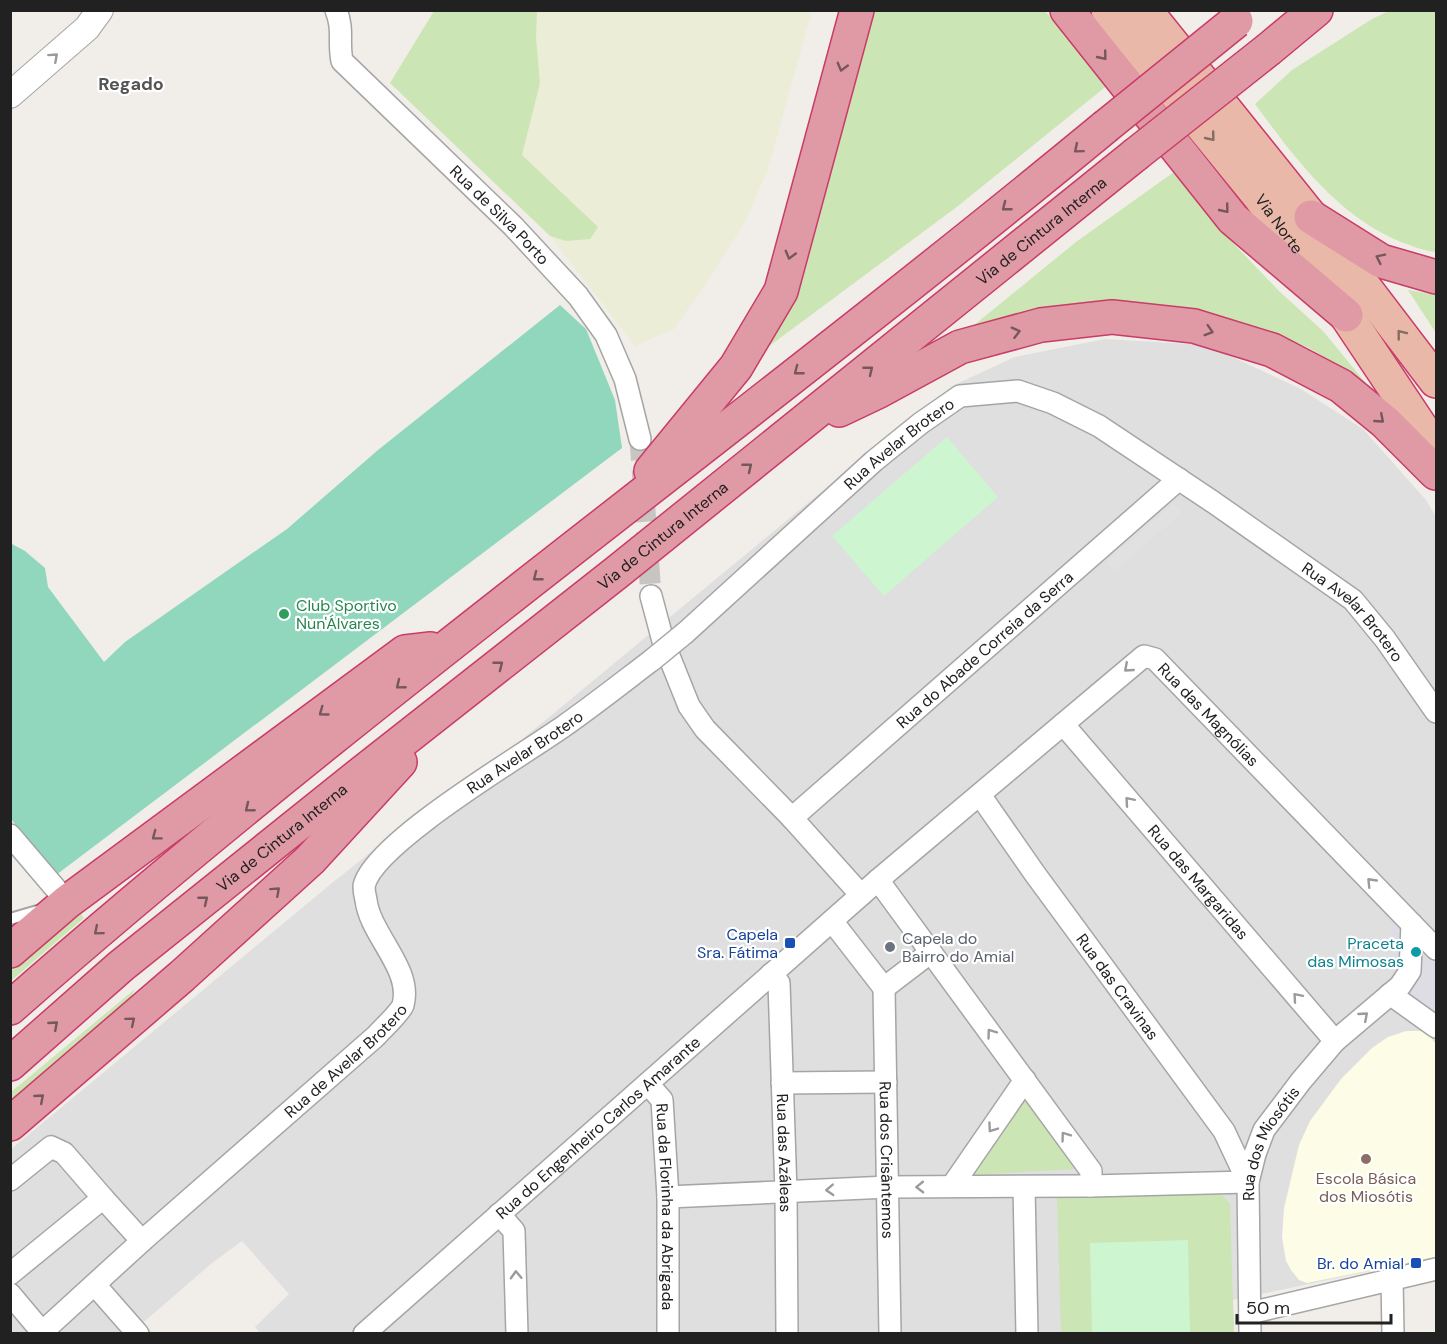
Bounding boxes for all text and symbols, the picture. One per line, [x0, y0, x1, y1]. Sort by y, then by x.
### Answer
one-way arrow [1096, 49, 1107, 60]
one-way arrow [47, 53, 58, 64]
one-way arrow [836, 62, 849, 72]
district label: Regado [98, 72, 164, 96]
one-way arrow [1204, 131, 1215, 142]
one-way arrow [1074, 142, 1085, 153]
street label: Rua de Silva Porto [445, 161, 554, 269]
street label: Via de Cintura Interna [972, 172, 1111, 290]
street label: Via Norte [1250, 190, 1308, 258]
one-way arrow [1001, 200, 1012, 211]
one-way arrow [1217, 202, 1228, 213]
one-way arrow [785, 250, 798, 260]
one-way arrow [1375, 254, 1386, 266]
one-way arrow [1203, 324, 1214, 336]
one-way arrow [1011, 326, 1021, 339]
one-way arrow [1397, 330, 1408, 341]
one-way arrow [794, 364, 805, 375]
one-way arrow [862, 366, 873, 377]
street label: Rua Avelar Brotero [840, 393, 958, 494]
one-way arrow [1373, 412, 1384, 423]
one-way arrow [741, 464, 752, 475]
street label: Via de Cintura Interna [593, 477, 733, 595]
street label: Rua Avelar Brotero [1298, 557, 1408, 666]
street label: Rua do Abade Correia da Serra [892, 566, 1078, 733]
one-way arrow [533, 570, 544, 581]
place label: Club Sportivo Nun'Álvares [296, 595, 397, 634]
marker: Club Sportivo Nun'Álvares [277, 607, 291, 621]
street label: Rua das Magnólias [1153, 658, 1263, 771]
one-way arrow [1124, 661, 1135, 672]
one-way arrow [492, 662, 503, 673]
one-way arrow [396, 677, 407, 688]
one-way arrow [318, 705, 329, 716]
street label: Rua Avelar Brotero [463, 706, 587, 799]
street label: Via de Cintura Interna [212, 779, 352, 896]
one-way arrow [1125, 797, 1136, 808]
one-way arrow [245, 801, 256, 812]
street label: Rua das Margaridas [1143, 820, 1253, 944]
one-way arrow [151, 828, 162, 839]
one-way arrow [1367, 879, 1378, 889]
one-way arrow [270, 887, 280, 898]
one-way arrow [197, 896, 208, 907]
one-way arrow [94, 924, 105, 935]
place label: Capela Sra. Fátima [697, 924, 778, 963]
place label: Capela do Bairro do Amial [902, 928, 1014, 967]
street label: Rua das Cravinas [1071, 930, 1163, 1044]
place label: Praceta das Mimosas [1307, 933, 1404, 972]
marker: Capela Sra. Fátima [783, 936, 797, 950]
marker: Capela do Bairro do Amial [883, 940, 897, 954]
marker: Praceta das Mimosas [1409, 945, 1423, 959]
one-way arrow [1293, 993, 1304, 1004]
street label: Rua de Avelar Brotero [280, 1000, 412, 1123]
one-way arrow [1357, 1013, 1368, 1024]
one-way arrow [124, 1017, 135, 1028]
one-way arrow [48, 1021, 58, 1032]
one-way arrow [987, 1028, 998, 1039]
street label: Rua do Engenheiro Carlos Amarante [491, 1032, 705, 1224]
street label: Rua dos Crisântemos [875, 1081, 898, 1239]
street label: Rua dos Miosótis [1238, 1082, 1304, 1201]
street label: Rua das Azáleas [772, 1093, 796, 1212]
one-way arrow [33, 1094, 44, 1105]
street label: Rua da Florinha da Abrigada [651, 1102, 678, 1310]
one-way arrow [988, 1122, 999, 1133]
one-way arrow [1061, 1131, 1072, 1142]
marker: Escola Básica dos Miosótis [1359, 1152, 1373, 1166]
place label: Escola Básica dos Miosótis [1316, 1168, 1416, 1207]
one-way arrow [915, 1180, 924, 1193]
one-way arrow [825, 1184, 834, 1197]
place label: Br. do Amial [1317, 1253, 1404, 1274]
marker: Br. do Amial [1409, 1256, 1423, 1270]
one-way arrow [509, 1271, 522, 1280]
scale bar [1237, 1287, 1392, 1325]
text: 50 m [1246, 1296, 1290, 1320]

